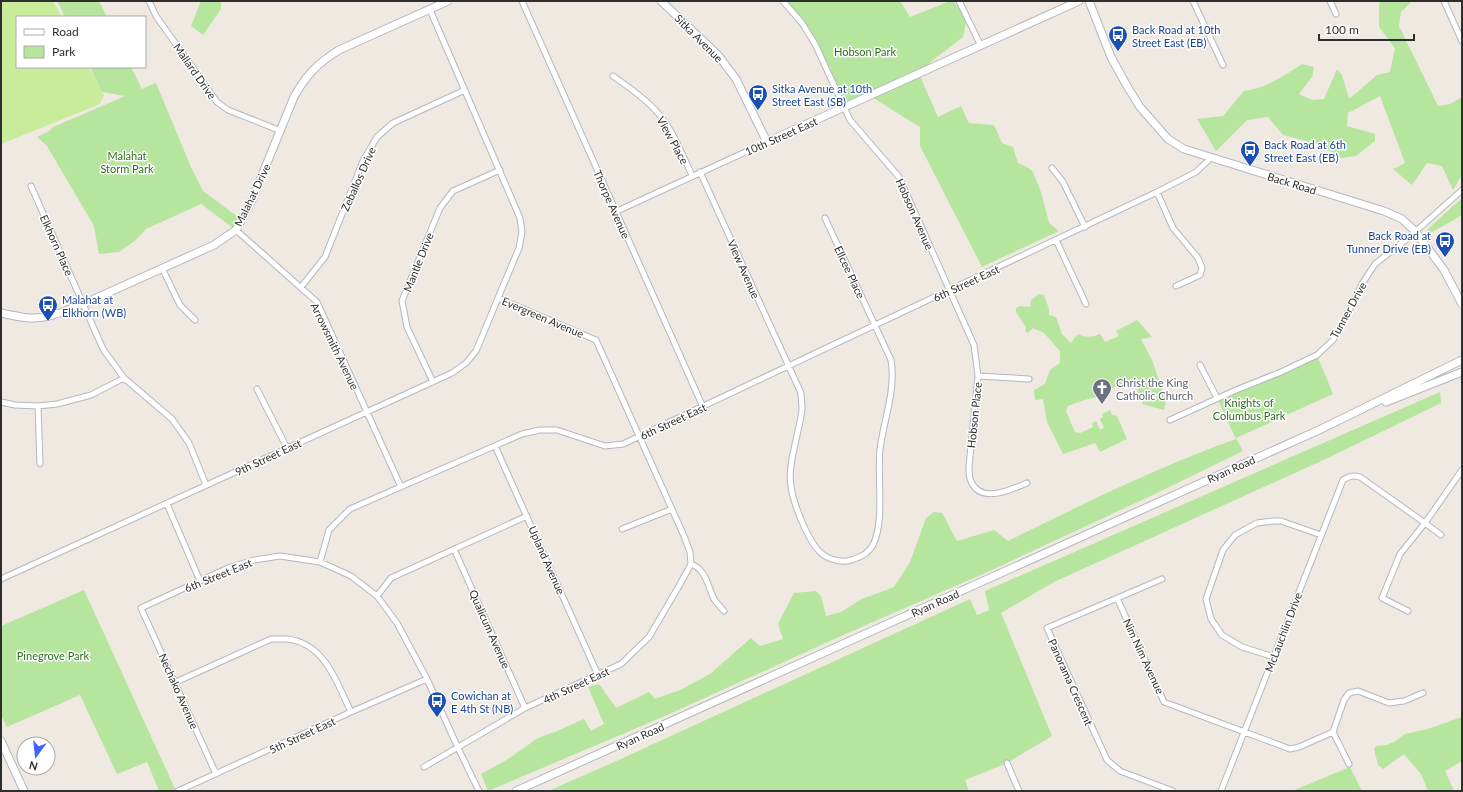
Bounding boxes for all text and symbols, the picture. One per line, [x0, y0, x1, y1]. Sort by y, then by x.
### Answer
street label: Sitka Avenue [672, 11, 726, 65]
legend [16, 16, 146, 68]
scale bar [1319, 16, 1414, 42]
text: 100 m [1325, 22, 1359, 37]
place label: Back Road at 10th Street East (EB) [1132, 23, 1220, 49]
text: Road [52, 24, 79, 39]
bus stop icon: Back Road at 10th Street East (EB) [1107, 24, 1129, 52]
street label: Mallard Drive [171, 41, 219, 102]
text: Park [52, 44, 76, 59]
park label: Hobson Park [834, 45, 896, 58]
place label: Sitka Avenue at 10th Street East (SB) [772, 82, 872, 108]
bus stop icon: Sitka Avenue at 10th Street East (SB) [747, 83, 769, 111]
street label: View Place [655, 114, 692, 166]
street label: 10th Street East [743, 114, 819, 158]
place label: Back Road at 6th Street East (EB) [1264, 138, 1346, 164]
bus stop icon: Back Road at 6th Street East (EB) [1239, 139, 1261, 167]
street label: Zeballos Drive [338, 145, 378, 213]
park label: Malahat Storm Park [100, 149, 154, 175]
street label: Malahat Drive [231, 161, 273, 228]
street label: Thorpe Avenue [591, 168, 633, 240]
street label: Back Road [1266, 169, 1318, 197]
street label: Hobson Avenue [893, 176, 937, 252]
street label: Elkhorn Place [38, 212, 76, 278]
place label: Back Road at Tunner Drive (EB) [1346, 229, 1431, 255]
street label: Mantle Drive [400, 230, 436, 294]
bus stop icon: Back Road at Tunner Drive (EB) [1434, 230, 1456, 258]
street label: View Avenue [725, 238, 763, 301]
street label: Ellcee Place [832, 244, 868, 301]
street label: 6th Street East [931, 262, 1001, 304]
street label: Tunner Drive [1327, 279, 1369, 340]
place label: Malahat at Elkhorn (WB) [62, 293, 126, 319]
bus stop icon: Malahat at Elkhorn (WB) [37, 294, 59, 322]
street label: Evergreen Avenue [500, 294, 586, 340]
street label: Arrowsmith Avenue [308, 300, 362, 392]
place label: Christ the King Catholic Church [1116, 376, 1193, 402]
church icon: Christ the King Catholic Church [1091, 377, 1113, 405]
street label: Hobson Place [964, 381, 984, 449]
park label: Knights of Columbus Park [1213, 396, 1286, 422]
street label: 6th Street East [638, 400, 708, 442]
street label: 9th Street East [233, 436, 303, 478]
street label: Ryan Road [1205, 453, 1257, 485]
street label: Upland Avenue [526, 524, 568, 596]
street label: 6th Street East [182, 556, 254, 594]
street label: Ryan Road [909, 587, 961, 619]
street label: Qualicum Avenue [467, 588, 513, 671]
street label: McLauchlin Drive [1262, 590, 1304, 674]
street label: Nim Nim Avenue [1121, 616, 1167, 696]
street label: Panorama Crescent [1046, 637, 1096, 727]
park label: Pinegrove Park [17, 649, 90, 662]
street label: Nechako Avenue [157, 651, 202, 731]
street label: 4th Street East [541, 664, 611, 706]
place label: Cowichan at E 4th St (NB) [451, 689, 513, 715]
bus stop icon: Cowichan at E 4th St (NB) [426, 690, 448, 718]
street label: 5th Street East [267, 714, 337, 756]
street label: Ryan Road [614, 720, 666, 752]
north arrow [16, 736, 56, 776]
text: N [28, 759, 39, 774]

